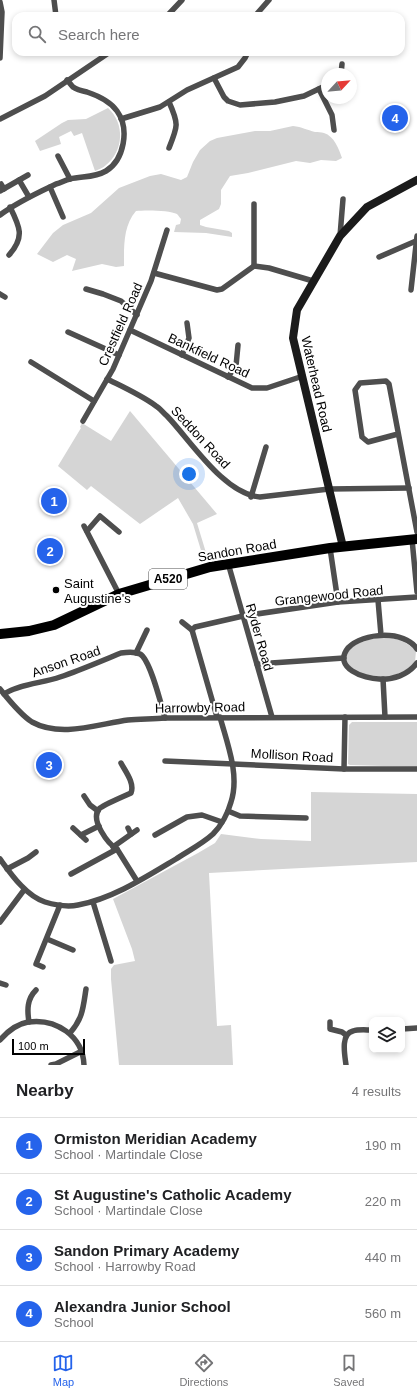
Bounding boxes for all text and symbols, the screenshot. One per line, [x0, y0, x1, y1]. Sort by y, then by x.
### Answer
search box [12, 12, 405, 56]
icon: search [26, 23, 48, 45]
text: Search here [58, 26, 140, 43]
north arrow [321, 68, 357, 104]
pin: 4 [382, 103, 408, 133]
street label: Crestfield Road [95, 280, 146, 368]
street label: Bankfield Road [166, 330, 252, 381]
street label: Waterhead Road [298, 335, 335, 433]
street label: Seddon Road [168, 403, 233, 472]
your location [179, 464, 199, 484]
pin: 1 [41, 486, 67, 516]
pin: 2 [37, 536, 63, 566]
street label: Sandon Road [197, 536, 278, 565]
road number: A520 [149, 569, 187, 589]
place label: Saint Augustine's [64, 576, 131, 606]
street label: Grangewood Road [274, 582, 384, 609]
marker: Saint Augustine's [51, 585, 61, 595]
street label: Ryder Road [243, 602, 276, 673]
street label: Anson Road [30, 643, 102, 680]
street label: Harrowby Road [155, 699, 245, 716]
street label: Mollison Road [250, 746, 333, 765]
pin: 3 [36, 750, 62, 780]
map controls [369, 1017, 405, 1053]
button: layers [369, 1017, 405, 1053]
scale bar [12, 1037, 85, 1056]
text: 100 m [18, 1040, 49, 1052]
text: Nearby [16, 1081, 74, 1100]
text: 4 results [352, 1084, 401, 1099]
text: Ormiston Meridian Academy [54, 1130, 257, 1147]
text: 1 [25, 1138, 33, 1153]
text: 190 m [365, 1138, 401, 1153]
text: School · Martindale Close [54, 1147, 203, 1162]
text: St Augustine's Catholic Academy [54, 1186, 292, 1203]
text: 2 [25, 1194, 33, 1209]
text: 220 m [365, 1194, 401, 1209]
text: School · Martindale Close [54, 1203, 203, 1218]
text: Sandon Primary Academy [54, 1242, 239, 1259]
text: 3 [25, 1250, 33, 1265]
text: 440 m [365, 1250, 401, 1265]
text: School · Harrowby Road [54, 1259, 196, 1274]
text: Alexandra Junior School [54, 1298, 231, 1315]
text: 4 [25, 1306, 33, 1321]
text: 560 m [365, 1306, 401, 1321]
text: School [54, 1315, 94, 1330]
tab: Map [52, 1352, 74, 1388]
tab: Directions [179, 1352, 228, 1388]
tab: Saved [333, 1352, 364, 1388]

